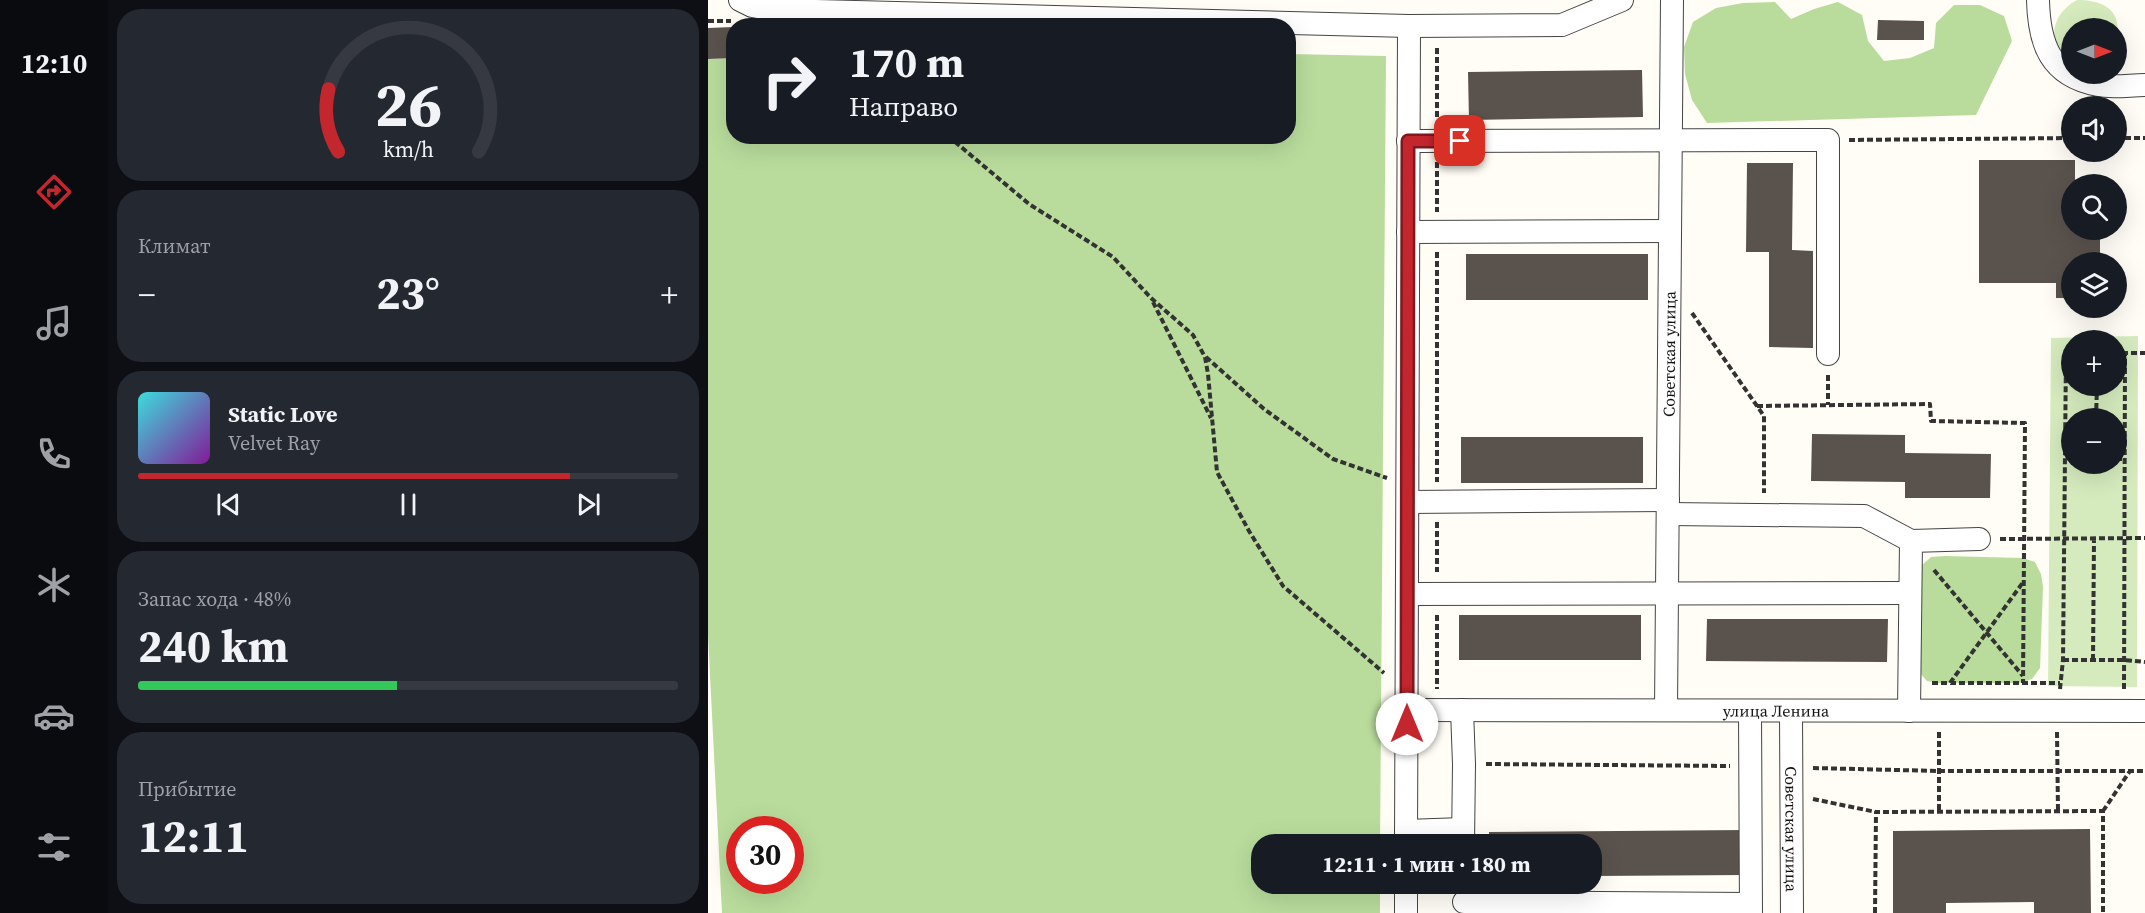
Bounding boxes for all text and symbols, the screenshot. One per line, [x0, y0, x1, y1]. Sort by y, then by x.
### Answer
north arrow [2061, 18, 2127, 84]
map controls [2061, 18, 2127, 474]
text: 170 m [849, 33, 964, 91]
icon: right [750, 42, 828, 120]
text: 12:10 [21, 45, 87, 82]
text: 26 [374, 61, 442, 147]
text: Направо [849, 88, 958, 125]
button: sound [2061, 96, 2127, 162]
pin [1434, 115, 1485, 166]
icon: arrive [1443, 124, 1476, 157]
text: km/h [382, 135, 434, 164]
icon: directions [33, 171, 75, 213]
button: search [2061, 174, 2127, 240]
text: Климат [138, 232, 211, 260]
button: layers [2061, 252, 2127, 318]
text: 23° [376, 262, 440, 324]
text: − [138, 272, 156, 317]
text: + [660, 272, 678, 317]
street label: Советская улица [1657, 290, 1681, 417]
icon: music [33, 302, 75, 344]
button: + [2061, 330, 2127, 396]
text: Static Love [228, 399, 338, 429]
button: − [2061, 408, 2127, 474]
text: Velvet Ray [228, 429, 320, 457]
icon: phone [33, 433, 75, 475]
icon: previous [212, 488, 245, 521]
icon: pause [392, 488, 425, 521]
icon: next [572, 488, 605, 521]
icon: climate [33, 564, 75, 606]
text: Запас хода · 48% [138, 585, 291, 613]
text: 240 km [138, 615, 289, 677]
position arrow [1375, 692, 1439, 756]
icon: car [33, 695, 75, 737]
street label: улица Ленина [1723, 699, 1830, 722]
street label: Советская улица [1780, 766, 1803, 893]
text: Прибытие [138, 775, 236, 803]
text: 12:11 [138, 805, 249, 867]
speed limit sign: 30 [726, 816, 804, 894]
icon: filters [33, 826, 75, 868]
text: 12:11 · 1 мин · 180 m [1322, 849, 1531, 879]

